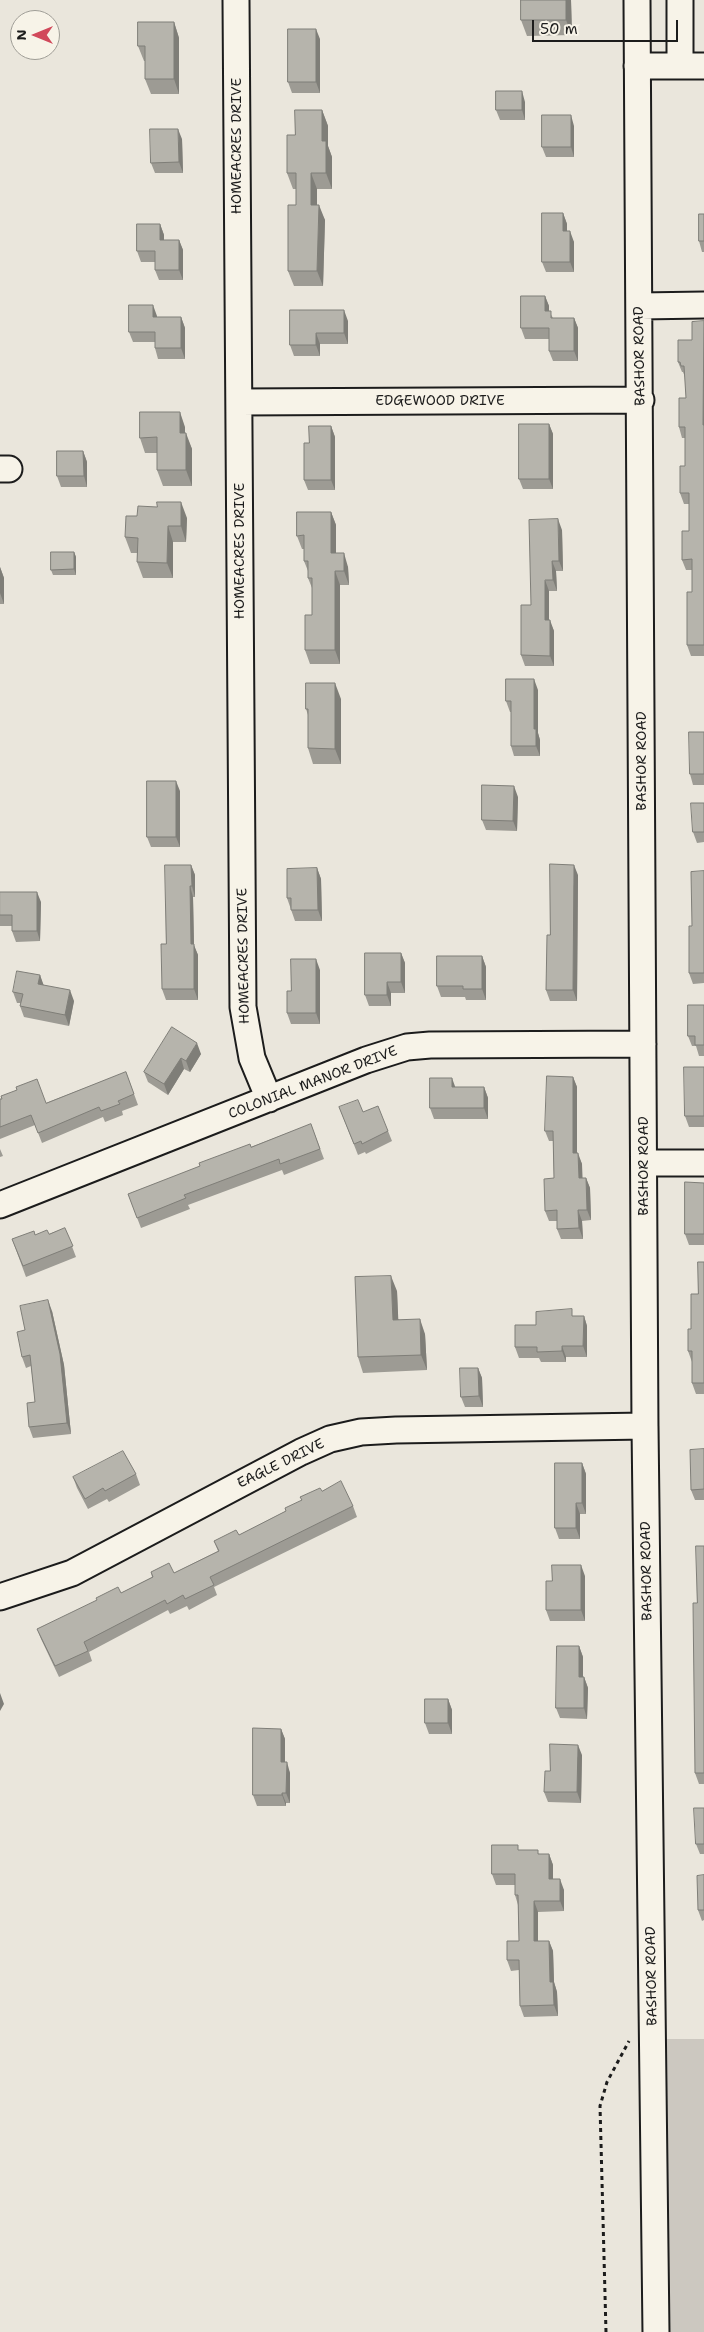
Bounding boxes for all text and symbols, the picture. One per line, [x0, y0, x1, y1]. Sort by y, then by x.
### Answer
north arrow [10, 10, 60, 60]
scale bar [534, 10, 680, 42]
text: 50 m [540, 19, 578, 39]
text: N [12, 29, 30, 41]
street label: HOMEACRES DRIVE [229, 78, 245, 214]
street label: BASHOR ROAD [631, 306, 649, 406]
street label: EDGEWOOD DRIVE [375, 393, 505, 409]
street label: HOMEACRES DRIVE [232, 483, 248, 619]
street label: BASHOR ROAD [634, 711, 650, 811]
street label: HOMEACRES DRIVE [234, 888, 254, 1024]
street label: COLONIAL MANOR DRIVE [226, 1043, 400, 1123]
street label: BASHOR ROAD [636, 1116, 652, 1216]
street label: EAGLE DRIVE [235, 1436, 327, 1492]
street label: BASHOR ROAD [638, 1521, 656, 1621]
street label: BASHOR ROAD [643, 1926, 661, 2026]

